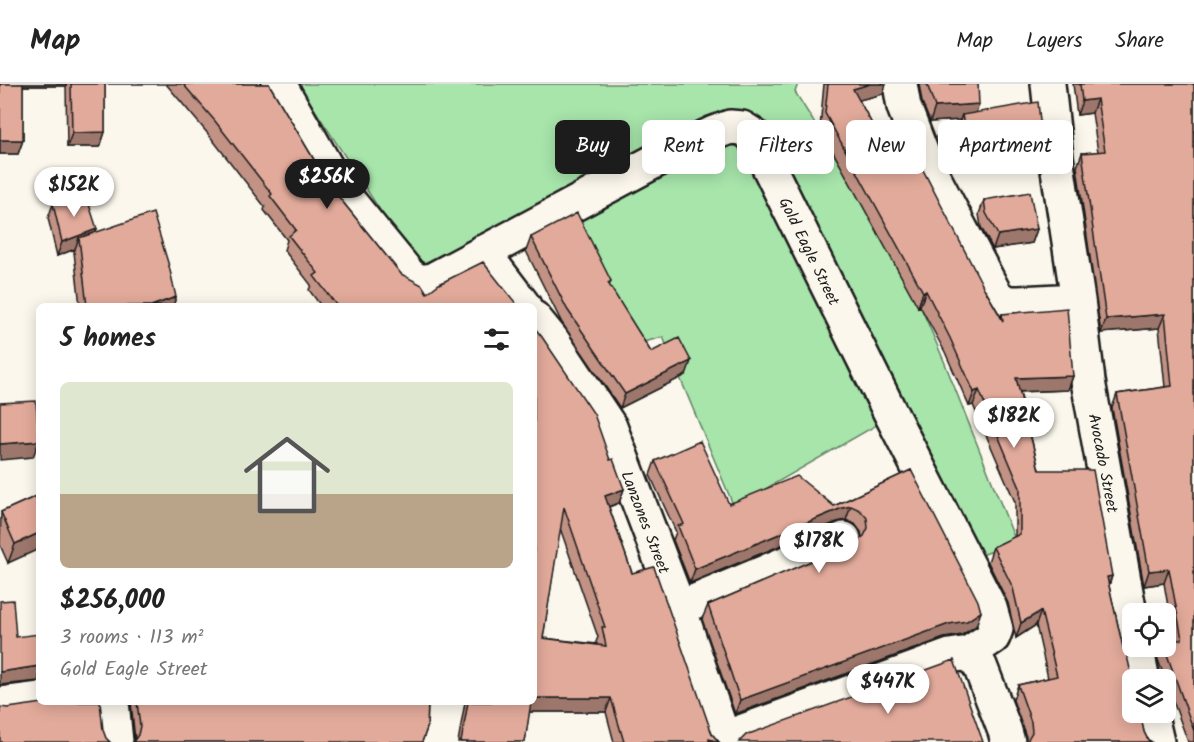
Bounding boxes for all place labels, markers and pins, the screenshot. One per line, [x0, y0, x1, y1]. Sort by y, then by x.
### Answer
pin: $256K [285, 159, 369, 210]
pin: $152K [32, 167, 116, 218]
pin: $182K [972, 398, 1056, 449]
pin: $178K [777, 523, 861, 574]
pin: $447K [846, 664, 930, 715]

